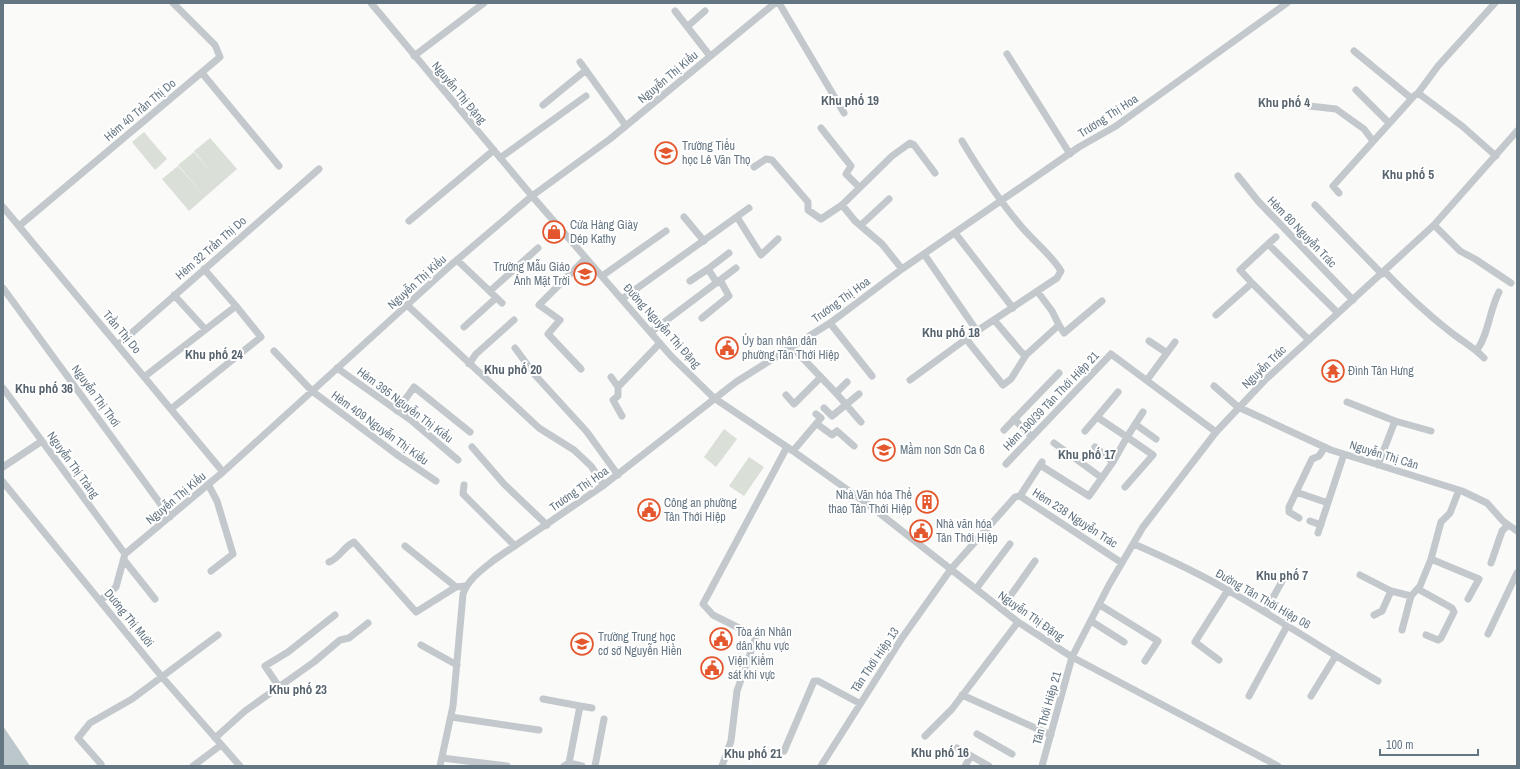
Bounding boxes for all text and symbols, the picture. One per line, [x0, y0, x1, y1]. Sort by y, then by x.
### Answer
street label: Nguyễn Thị Kiểu [635, 47, 701, 107]
street label: Nguyễn Thị Đặng [428, 58, 490, 128]
street label: Hẻm 40 Trần Thị Do [101, 75, 179, 145]
street label: Trương Thị Hoa [1075, 90, 1141, 141]
district label: Khu phố 19 [821, 92, 879, 109]
district label: Khu phố 4 [1258, 94, 1310, 111]
place label: Trường Tiểu học Lê Văn Thọ [682, 138, 751, 168]
school or university icon: Trường Tiểu học Lê Văn Thọ [653, 140, 679, 166]
district label: Khu phố 5 [1382, 166, 1434, 183]
street label: Hẻm 80 Nguyễn Trác [1264, 193, 1340, 271]
street label: Hẻm 32 Trần Thị Do [172, 213, 250, 283]
place label: Cửa Hàng Giày Dép Kathy [570, 217, 638, 247]
shop icon: Cửa Hàng Giày Dép Kathy [541, 219, 567, 245]
street label: Nguyễn Thị Kiểu [384, 251, 450, 313]
place label: Trường Mẫu Giáo Ánh Mặt Trời [493, 259, 570, 289]
school or university icon: Trường Mẫu Giáo Ánh Mặt Trời [572, 261, 598, 287]
street label: Trương Thị Hoa [809, 273, 874, 327]
street label: Đường Nguyễn Thị Đặng [620, 280, 705, 372]
street label: Trần Thị Do [99, 307, 145, 357]
district label: Khu phố 18 [922, 324, 980, 341]
place label: Ủy ban nhân dân phường Tân Thới Hiệp [742, 333, 839, 363]
public building icon: Ủy ban nhân dân phường Tân Thới Hiệp [714, 335, 740, 361]
street label: Nguyễn Trác [1238, 342, 1290, 392]
district label: Khu phố 24 [185, 346, 243, 363]
street label: Hẻm 190/39 Tân Thới Hiệp 21 [1000, 348, 1103, 454]
temple icon: Đình Tân Hưng [1320, 358, 1346, 384]
district label: Khu phố 20 [484, 361, 542, 378]
street label: Nguyễn Thị Thơi [68, 362, 124, 430]
place label: Đình Tân Hưng [1348, 363, 1414, 379]
street label: Hẻm 395 Nguyễn Thị Kiểu [354, 364, 456, 446]
district label: Khu phố 36 [15, 380, 73, 397]
street label: Hẻm 409 Nguyễn Thị Kiểu [328, 387, 432, 469]
street label: Nguyễn Thị Tràng [43, 428, 103, 502]
school or university icon: Mầm non Sơn Ca 6 [871, 437, 897, 463]
street label: Nguyễn Thị Căn [1347, 437, 1421, 473]
place label: Mầm non Sơn Ca 6 [900, 442, 985, 458]
district label: Khu phố 17 [1058, 446, 1116, 463]
street label: Trương Thị Hoa [546, 463, 612, 515]
street label: Nguyễn Thị Kiểu [143, 468, 209, 528]
street label: Hẻm 238 Nguyễn Trác [1029, 484, 1121, 552]
place label: Nhà Văn hóa Thể thao Tân Thới Hiệp [828, 487, 912, 517]
building icon: Nhà Văn hóa Thể thao Tân Thới Hiệp [914, 489, 940, 515]
place label: Công an phường Tân Thới Hiệp [664, 495, 737, 525]
public building icon: Công an phường Tân Thới Hiệp [636, 497, 662, 523]
place label: Nhà văn hóa Tân Thới Hiệp [936, 516, 998, 546]
public building icon: Nhà văn hóa Tân Thới Hiệp [908, 518, 934, 544]
street label: Đường Tân Thời Hiệp 06 [1213, 565, 1313, 633]
district label: Khu phố 7 [1256, 567, 1308, 584]
street label: Dương Thị Mười [101, 586, 157, 650]
street label: Nguyễn Thị Đặng [995, 587, 1068, 645]
place label: Tòa án Nhân dân khu vực [736, 624, 792, 654]
street label: Tân Thới Hiệp 13 [847, 624, 903, 696]
public building icon: Tòa án Nhân dân khu vực [708, 626, 734, 652]
place label: Trường Trung học cơ sở Nguyễn Hiền [598, 629, 682, 659]
school or university icon: Trường Trung học cơ sở Nguyễn Hiền [569, 631, 595, 657]
place label: Viện Kiểm sát khi vực [728, 653, 775, 683]
public building icon: Viện Kiểm sát khi vực [699, 655, 725, 681]
street label: Tân Thới Hiệp 21 [1029, 669, 1065, 747]
district label: Khu phố 23 [269, 681, 327, 698]
scale bar [1380, 731, 1478, 757]
text: 100 m [1386, 737, 1413, 753]
district label: Khu phố 16 [911, 744, 969, 761]
district label: Khu phố 21 [724, 745, 782, 762]

